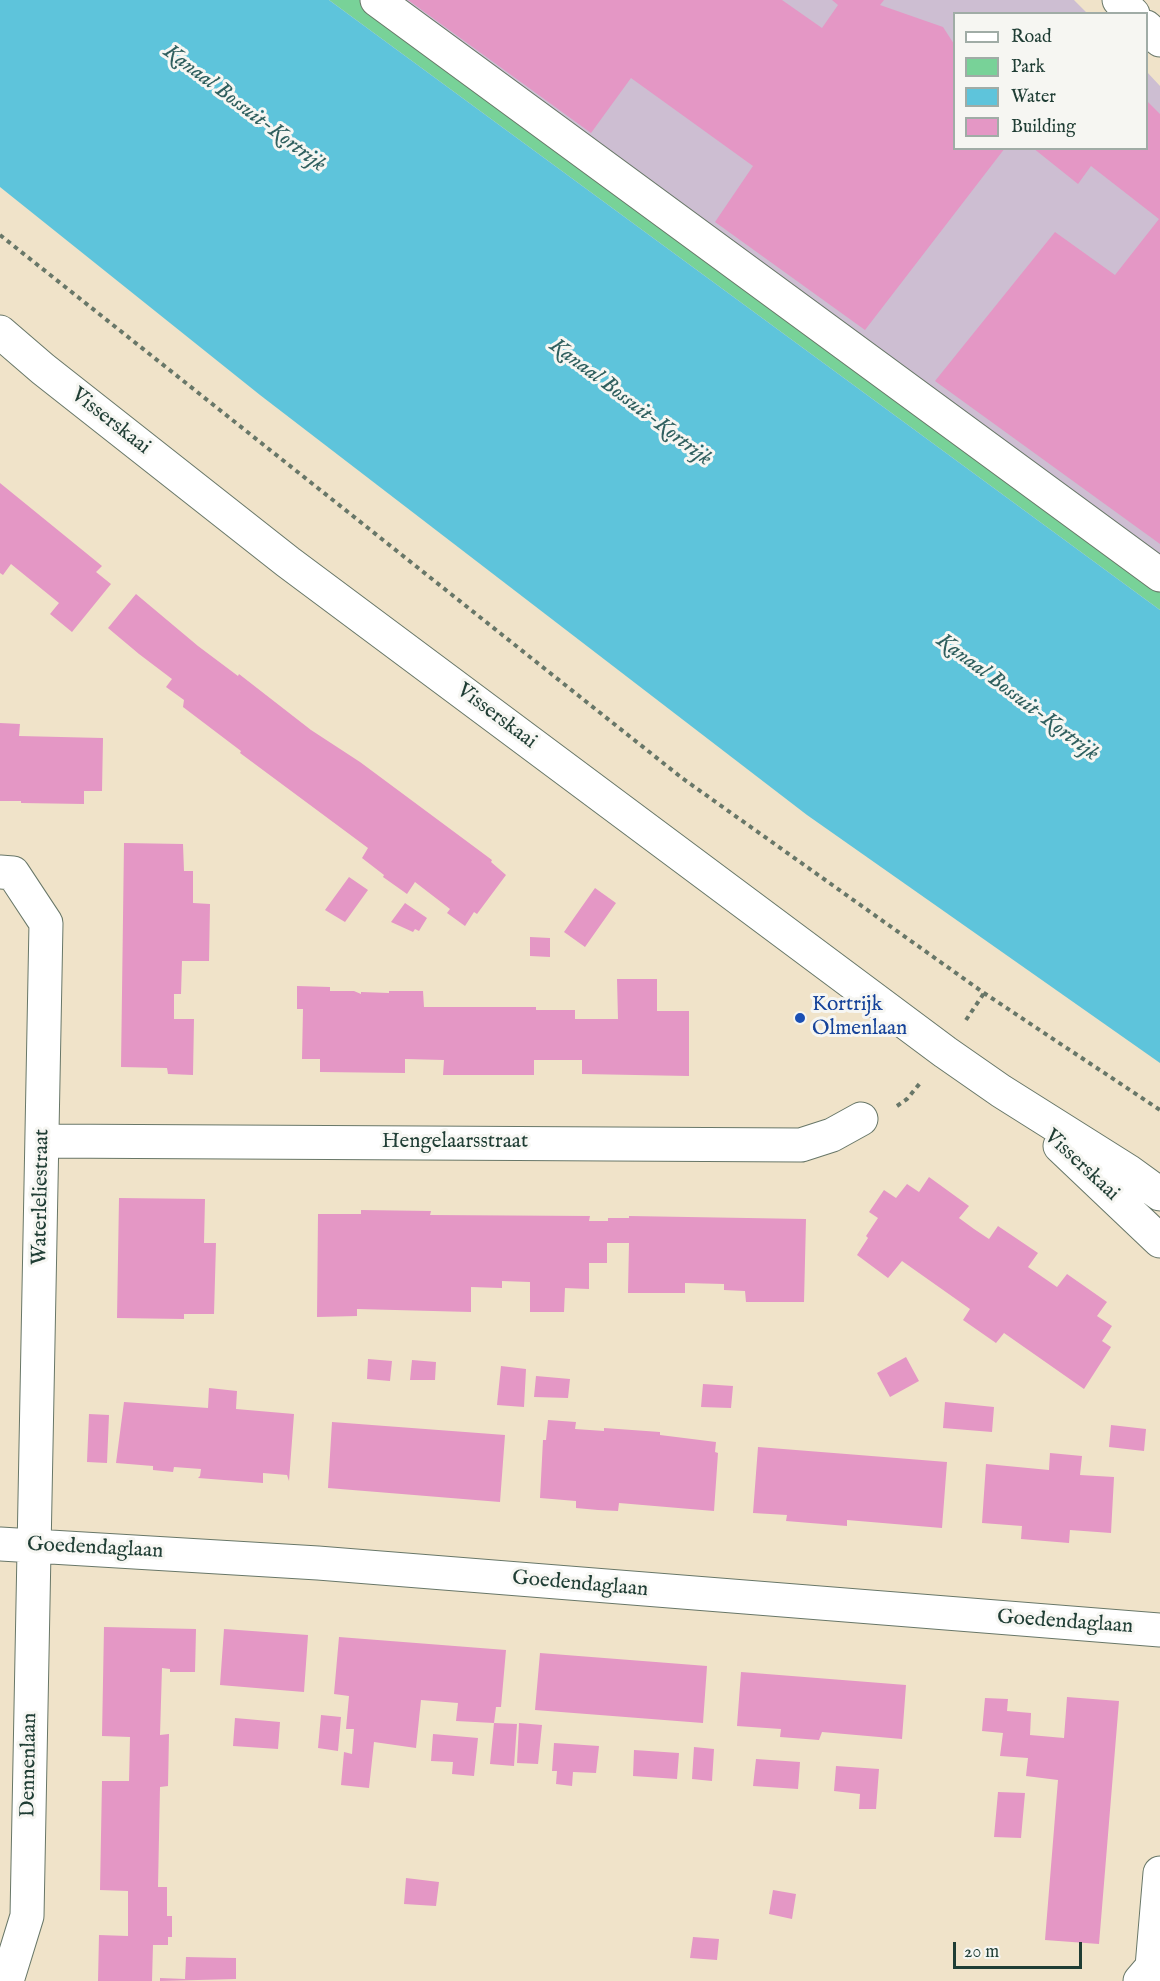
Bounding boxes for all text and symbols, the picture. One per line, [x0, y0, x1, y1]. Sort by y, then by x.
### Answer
legend [953, 12, 1148, 150]
text: Road [1011, 26, 1052, 49]
water label: Kanaal Bossuit-Kortrijk [158, 39, 330, 179]
text: Park [1011, 56, 1045, 79]
text: Water [1011, 86, 1056, 109]
text: Building [1011, 116, 1076, 139]
water label: Kanaal Bossuit-Kortrijk [544, 333, 716, 473]
street label: Visserskaai [65, 383, 155, 461]
water label: Kanaal Bossuit-Kortrijk [931, 628, 1103, 768]
street label: Visserskaai [451, 679, 541, 755]
place label: Kortrijk Olmenlaan [812, 993, 907, 1043]
marker: Kortrijk Olmenlaan [793, 1011, 807, 1025]
street label: Visserskaai [1038, 1125, 1124, 1207]
street label: Waterleliestraat [28, 1129, 56, 1265]
street label: Hengelaarsstraat [382, 1130, 528, 1156]
street label: Goedendaglaan [26, 1533, 164, 1565]
street label: Goedendaglaan [511, 1567, 649, 1603]
street label: Goedendaglaan [996, 1606, 1134, 1640]
street label: Dennenlaan [16, 1712, 44, 1818]
scale bar [956, 1930, 1085, 1968]
text: 20 m [964, 1941, 999, 1964]

